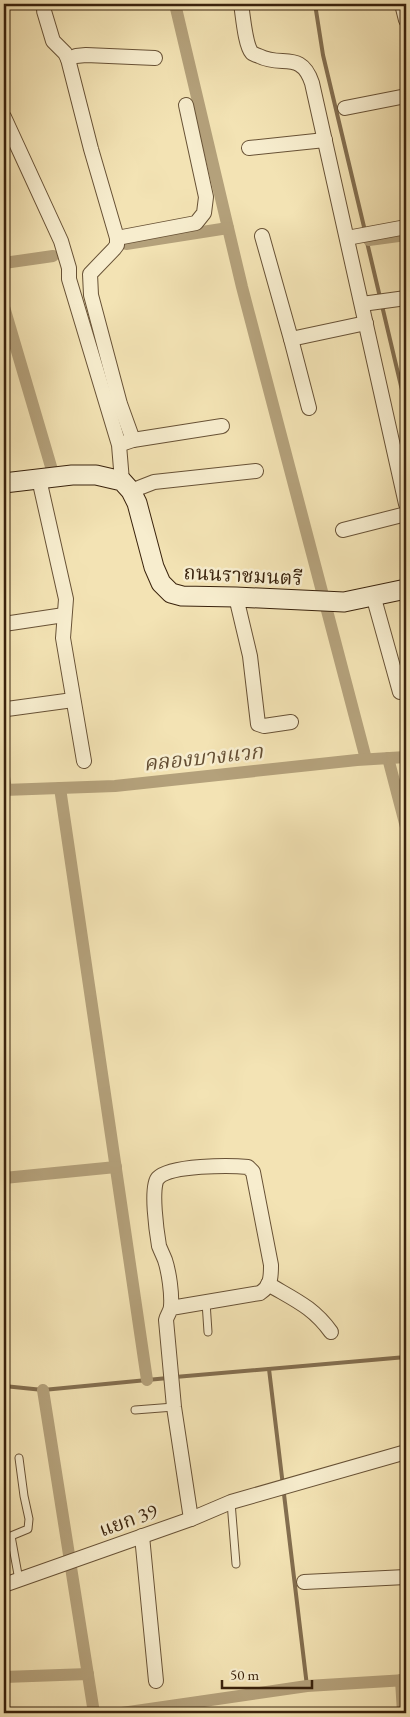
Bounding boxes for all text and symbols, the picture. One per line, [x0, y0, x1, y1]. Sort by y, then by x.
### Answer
street label: ถนนราชมนตรี [183, 559, 303, 591]
water label: คลองบางแวก [142, 737, 265, 777]
street label: แยก 39 [95, 1497, 161, 1543]
scale bar [222, 1657, 312, 1689]
text: 50 m [230, 1665, 259, 1684]

